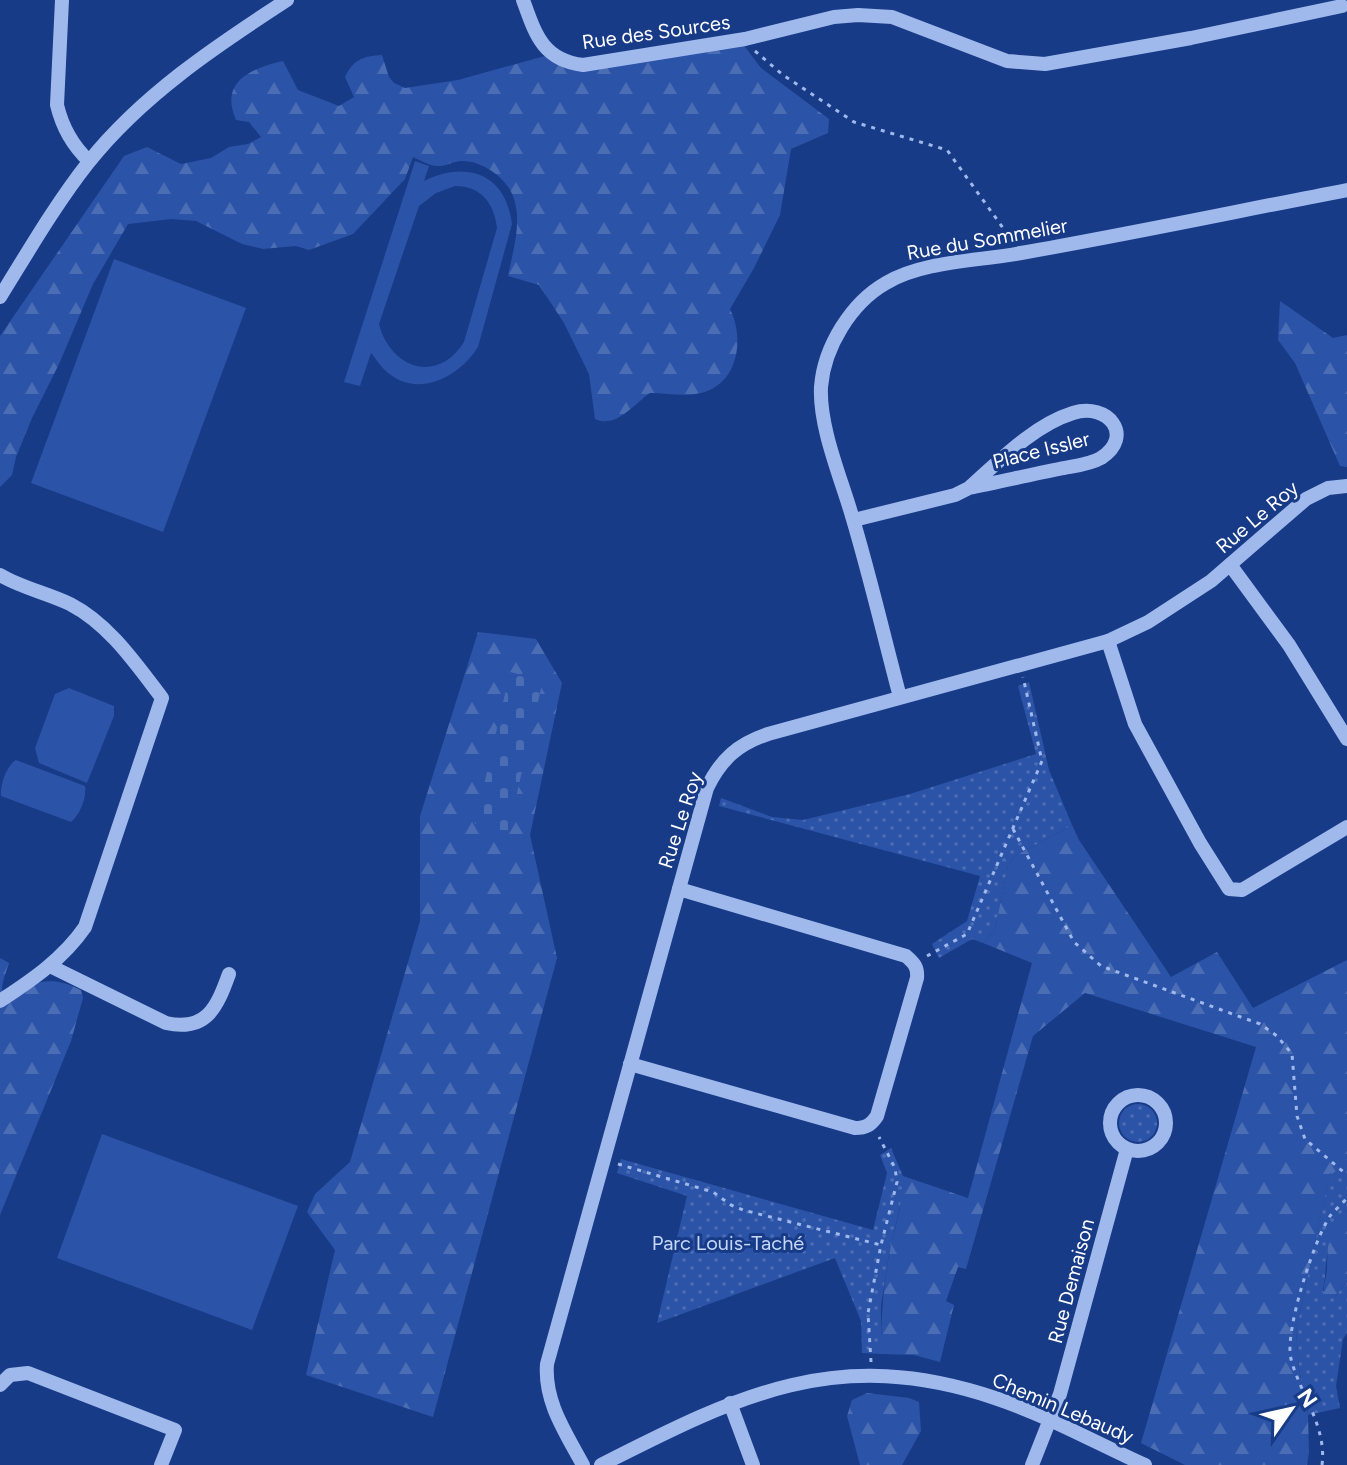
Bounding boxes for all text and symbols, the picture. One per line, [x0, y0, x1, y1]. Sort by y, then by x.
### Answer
street label: Rue des Sources [580, 10, 732, 54]
street label: Rue du Sommelier [905, 213, 1070, 265]
street label: Place Issler [990, 426, 1092, 474]
street label: Rue Le Roy [1211, 475, 1303, 558]
street label: Rue Le Roy [653, 768, 707, 871]
street label: Rue Demaison [1043, 1216, 1099, 1346]
park label: Parc Louis-Taché [652, 1231, 804, 1255]
street label: Chemin Lebaudy [989, 1367, 1138, 1449]
north arrow [1251, 1369, 1331, 1449]
text: N [1291, 1383, 1323, 1413]

